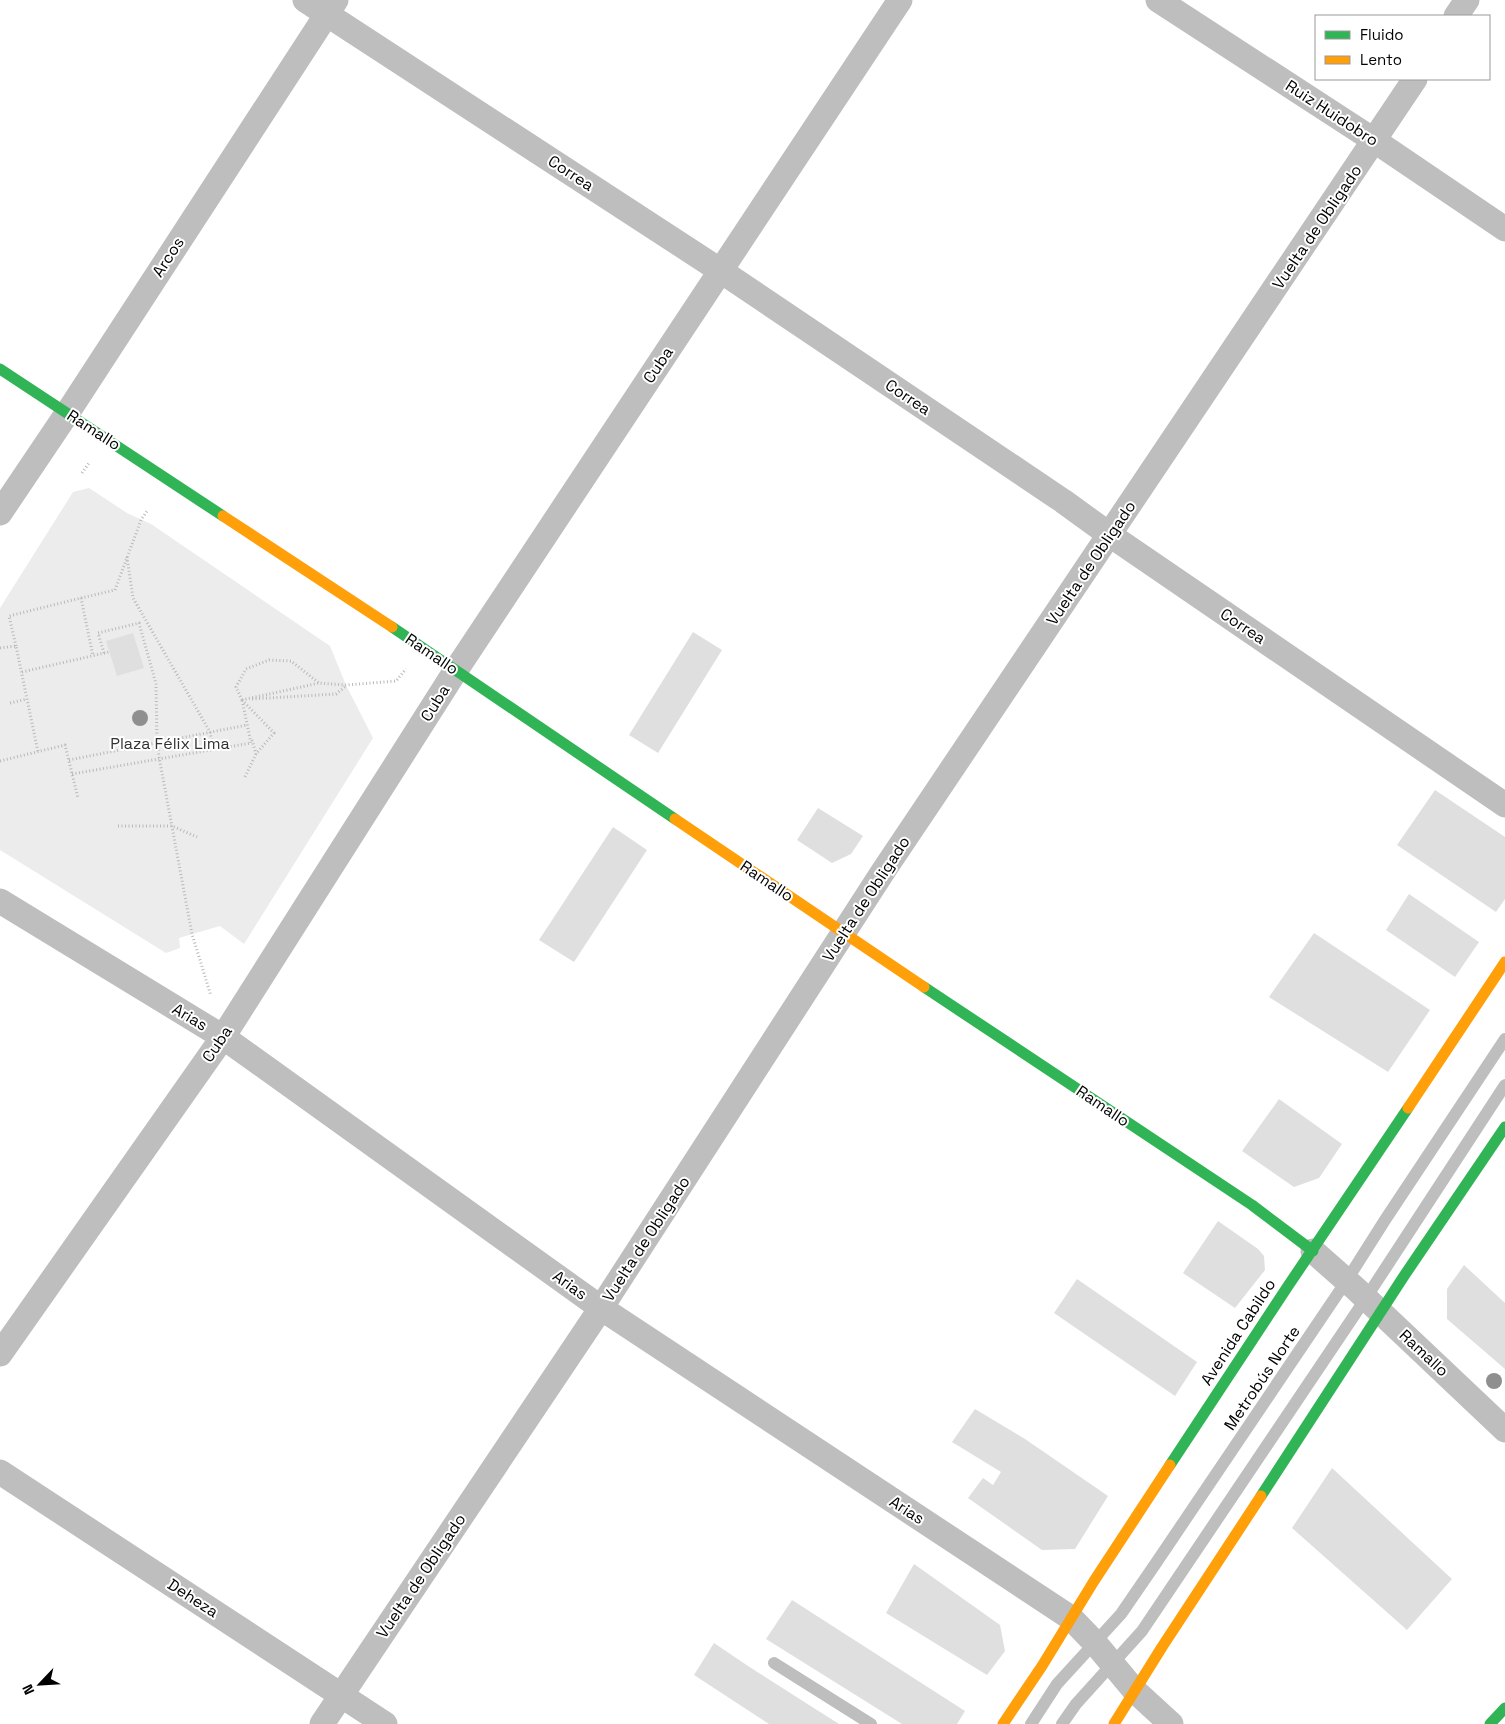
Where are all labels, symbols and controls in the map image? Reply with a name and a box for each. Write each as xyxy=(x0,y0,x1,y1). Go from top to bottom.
legend xyxy=(1315,15,1490,80)
text: Fluido xyxy=(1360,25,1404,44)
text: Lento xyxy=(1360,50,1402,69)
street label: Ruiz Huidobro xyxy=(1282,75,1382,151)
street label: Correa xyxy=(544,150,598,196)
street label: Vuelta de Obligado xyxy=(1268,161,1366,293)
street label: Arcos xyxy=(147,233,189,281)
street label: Cuba xyxy=(638,343,678,387)
street label: Correa xyxy=(881,374,935,420)
street label: Ramallo xyxy=(63,405,125,455)
street label: Vuelta de Obligado xyxy=(1042,497,1140,629)
street label: Correa xyxy=(1216,603,1270,649)
street label: Ramallo xyxy=(401,629,463,679)
street label: Cuba xyxy=(416,681,454,725)
park label: Plaza Félix Lima xyxy=(110,733,230,754)
street label: Vuelta de Obligado xyxy=(817,832,915,966)
street label: Ramallo xyxy=(736,856,798,906)
street label: Arias xyxy=(168,998,212,1036)
street label: Cuba xyxy=(197,1022,237,1066)
street label: Ramallo xyxy=(1072,1081,1134,1131)
street label: Vuelta de Obligado xyxy=(597,1172,695,1306)
street label: Arias xyxy=(549,1265,591,1305)
street label: Avenida Cabildo xyxy=(1196,1275,1280,1389)
street label: Metrobús Norte xyxy=(1219,1322,1305,1434)
street label: Ramallo xyxy=(1395,1325,1453,1381)
street label: Arias xyxy=(886,1491,928,1529)
street label: Vuelta de Obligado xyxy=(372,1510,470,1642)
street label: Deheza xyxy=(164,1574,222,1622)
north arrow xyxy=(15,1659,65,1709)
text: N xyxy=(18,1681,38,1698)

